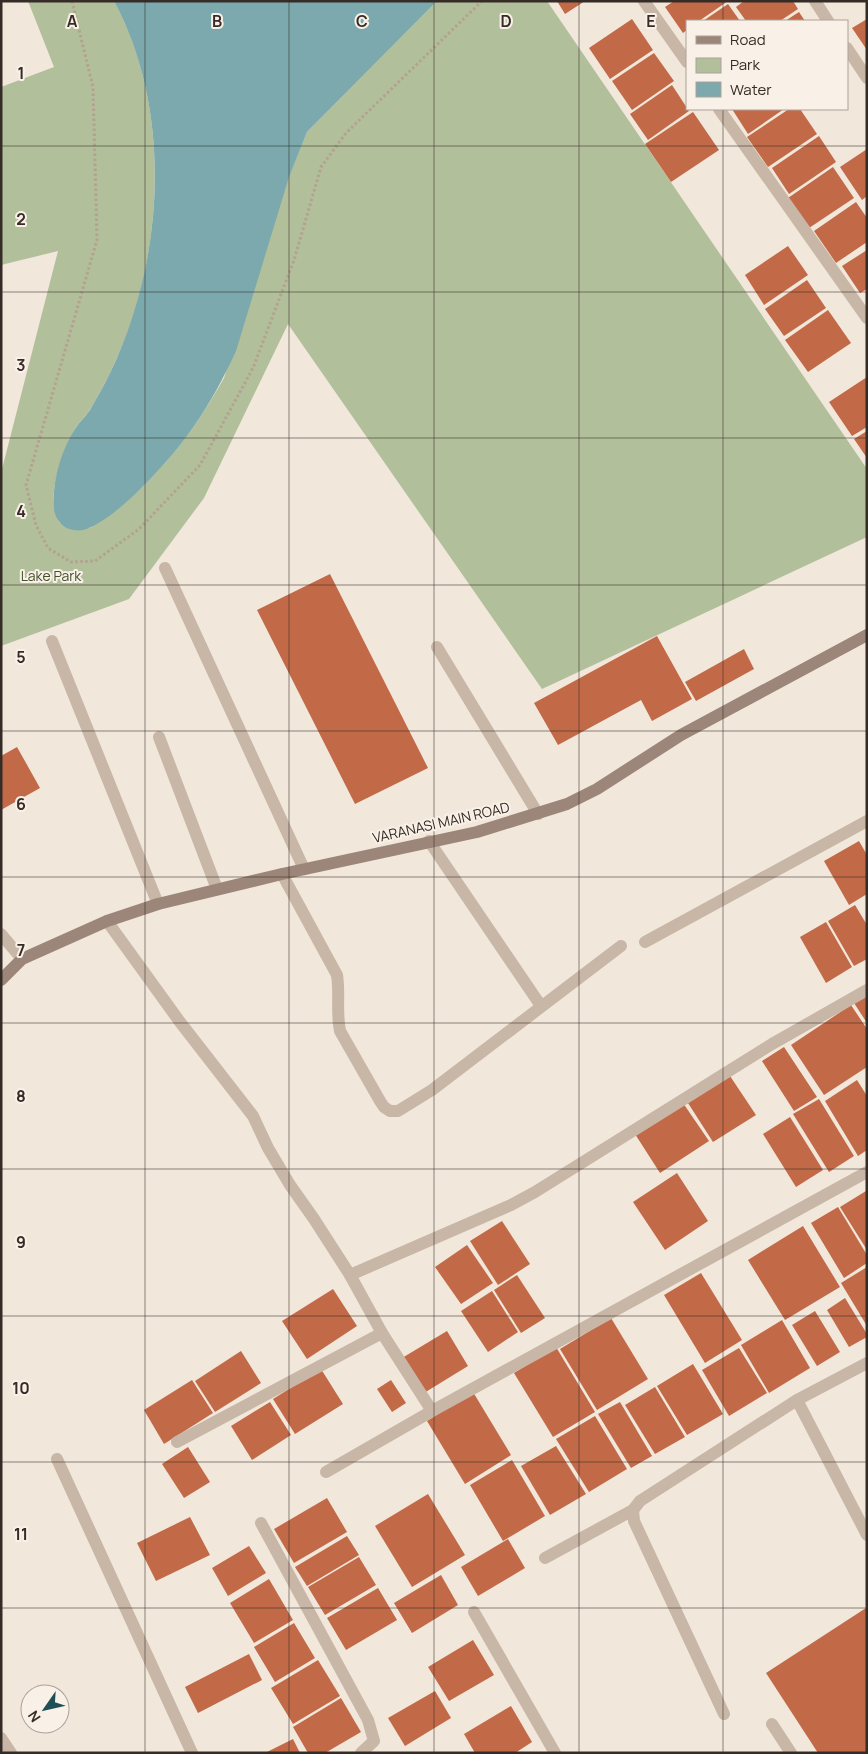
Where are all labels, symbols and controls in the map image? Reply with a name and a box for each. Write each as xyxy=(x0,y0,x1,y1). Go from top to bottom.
text: A xyxy=(67,10,78,32)
text: B xyxy=(212,10,222,32)
text: C xyxy=(356,10,368,32)
text: D xyxy=(500,10,512,32)
text: E xyxy=(646,10,656,32)
legend xyxy=(686,20,848,110)
text: Road xyxy=(730,29,766,50)
text: Park xyxy=(730,54,760,75)
text: 1 xyxy=(17,62,25,84)
text: Water xyxy=(730,79,772,100)
text: 2 xyxy=(16,208,26,230)
text: 3 xyxy=(16,354,26,376)
text: 4 xyxy=(16,500,26,522)
park label: Lake Park xyxy=(21,566,82,585)
text: 5 xyxy=(16,646,26,668)
text: 6 xyxy=(16,793,26,815)
street label: VARANASI MAIN ROAD xyxy=(371,797,511,847)
text: 7 xyxy=(17,939,25,961)
text: 8 xyxy=(16,1085,26,1107)
text: 9 xyxy=(16,1231,26,1253)
text: 10 xyxy=(12,1377,30,1399)
text: 11 xyxy=(14,1523,28,1545)
north arrow xyxy=(20,1684,70,1734)
text: N xyxy=(23,1707,44,1726)

